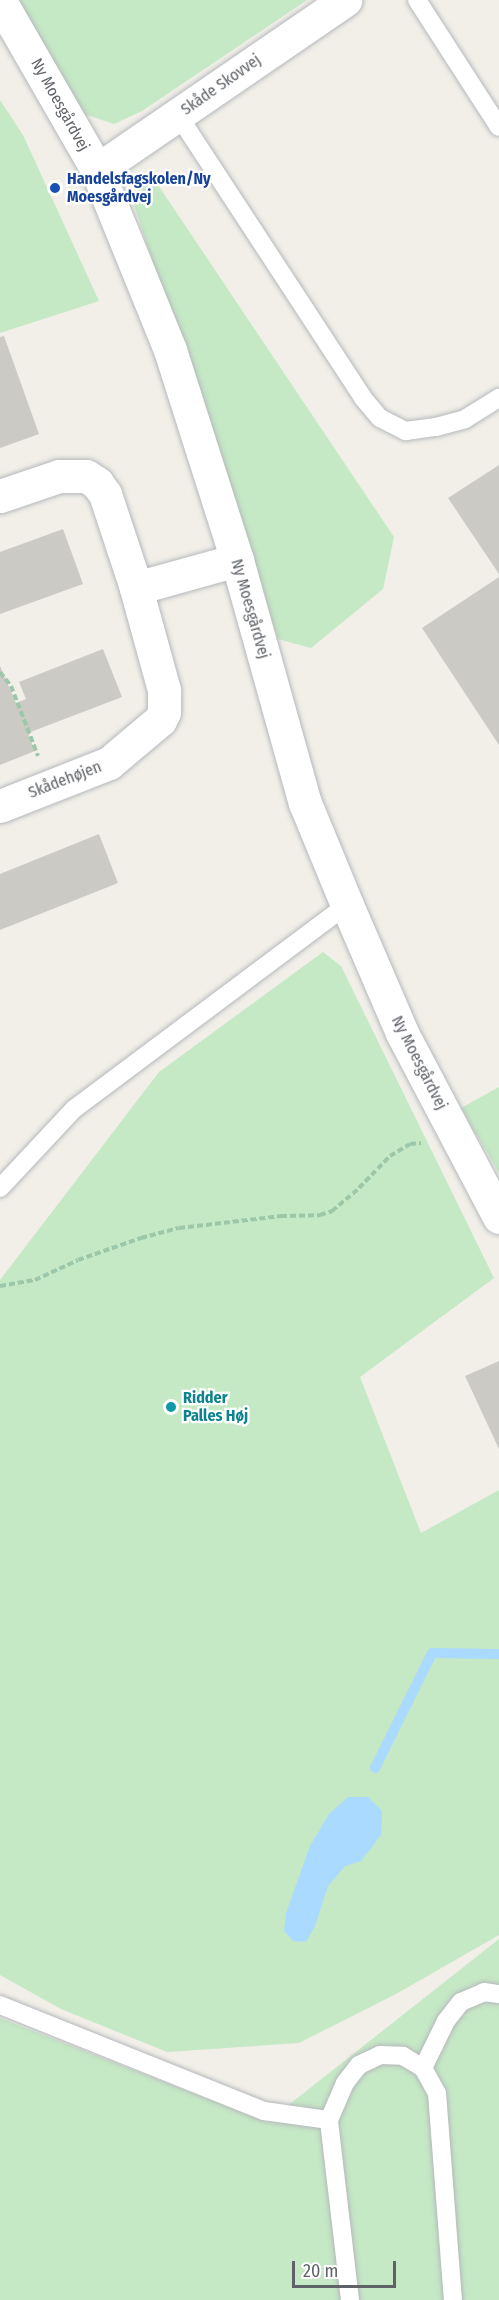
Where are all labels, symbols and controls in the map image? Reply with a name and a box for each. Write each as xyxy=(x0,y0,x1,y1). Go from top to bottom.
street label: Skåde Skovvej xyxy=(177,50,265,120)
street label: Ny Moesgårdvej xyxy=(27,55,93,155)
place label: Handelsfagskolen/Ny Moesgårdvej xyxy=(67,169,211,207)
marker: Handelsfagskolen/Ny Moesgårdvej xyxy=(48,181,62,195)
street label: Ny Moesgårdvej xyxy=(227,557,273,661)
street label: Skådehøjen xyxy=(26,757,104,803)
street label: Ny Moesgårdvej xyxy=(387,1013,451,1113)
place label: Ridder Palles Høj xyxy=(183,1388,248,1426)
marker: Ridder Palles Høj xyxy=(164,1400,178,1414)
scale bar xyxy=(295,2249,398,2287)
text: 20 m xyxy=(303,2260,338,2282)

